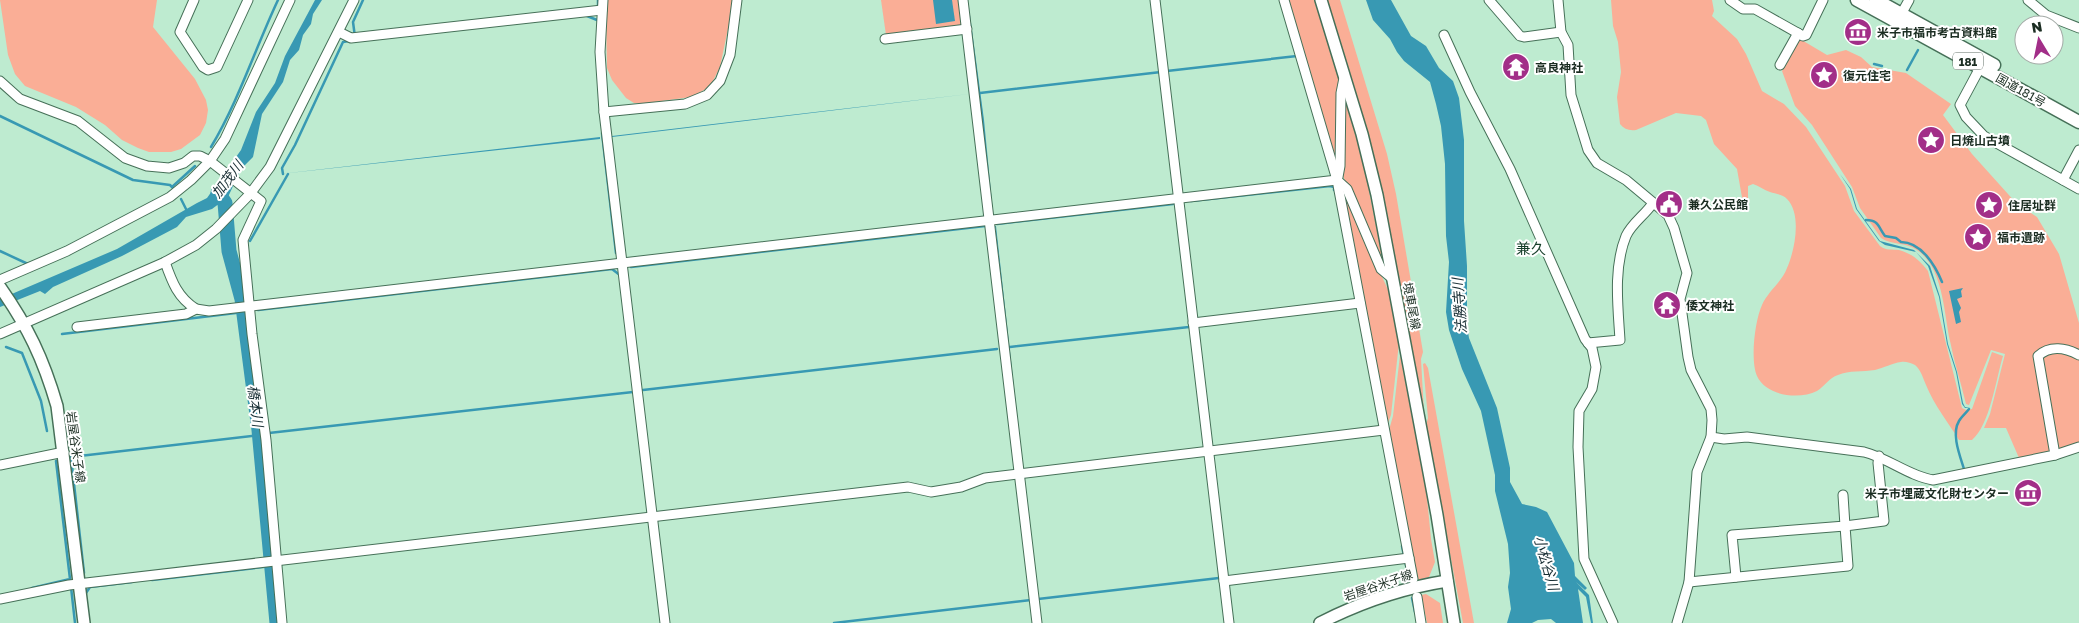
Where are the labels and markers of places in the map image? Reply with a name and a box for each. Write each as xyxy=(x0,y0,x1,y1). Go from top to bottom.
museum icon: 米子市福市考古資料館 xyxy=(1843,17,1873,47)
place label: 米子市福市考古資料館 xyxy=(1877,25,1997,40)
temple icon: 高良神社 xyxy=(1501,52,1531,82)
place label: 高良神社 xyxy=(1535,60,1583,75)
place icon: 復元住宅 xyxy=(1809,60,1839,90)
place label: 復元住宅 xyxy=(1843,68,1891,83)
place icon: 日焼山古墳 xyxy=(1916,125,1946,155)
place label: 日焼山古墳 xyxy=(1950,133,2010,148)
public building icon: 兼久公民館 xyxy=(1654,189,1684,219)
place icon: 住居址群 xyxy=(1974,190,2004,220)
place label: 兼久公民館 xyxy=(1688,197,1748,212)
place label: 住居址群 xyxy=(2008,198,2056,213)
place icon: 福市遺跡 xyxy=(1963,222,1993,252)
place label: 福市遺跡 xyxy=(1997,230,2045,245)
temple icon: 倭文神社 xyxy=(1652,290,1682,320)
place label: 倭文神社 xyxy=(1686,298,1734,313)
museum icon: 米子市埋蔵文化財センター xyxy=(2013,478,2043,508)
place label: 米子市埋蔵文化財センター xyxy=(1865,486,2009,501)

